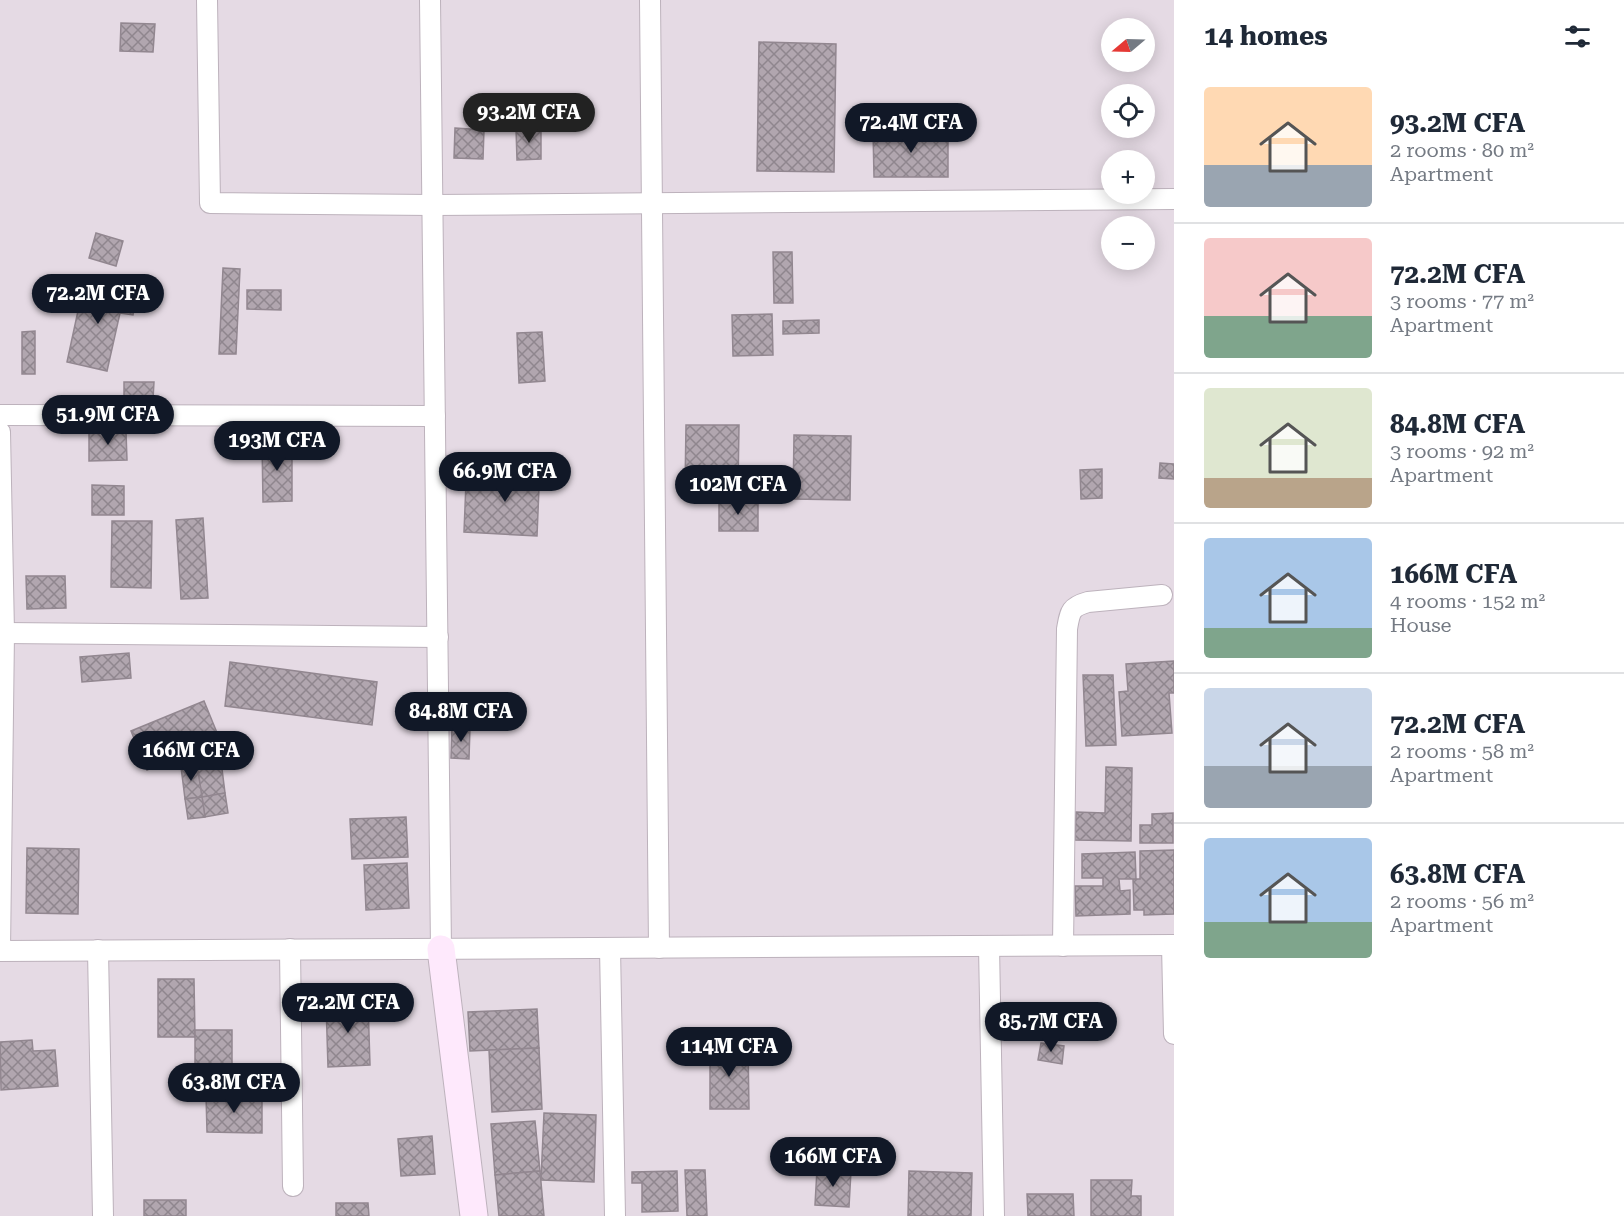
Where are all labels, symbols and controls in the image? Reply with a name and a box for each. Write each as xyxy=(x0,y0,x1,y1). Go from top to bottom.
north arrow xyxy=(1101,18,1155,72)
map controls xyxy=(1101,18,1155,270)
icon: filters xyxy=(1561,20,1594,53)
text: 14 homes xyxy=(1204,21,1328,51)
button: locate xyxy=(1101,84,1155,138)
pin: 93.2M CFA xyxy=(460,93,598,144)
text: 93.2M CFA xyxy=(477,100,581,124)
pin: 72.4M CFA xyxy=(842,103,980,154)
text: 93.2M CFA xyxy=(1390,108,1525,138)
text: 72.4M CFA xyxy=(859,110,963,134)
icon: home xyxy=(1252,111,1324,183)
text: 2 rooms · 80 m² xyxy=(1390,138,1534,162)
button: + xyxy=(1101,150,1155,204)
text: Apartment xyxy=(1390,162,1493,186)
button: − xyxy=(1101,216,1155,270)
text: 72.2M CFA xyxy=(1390,259,1525,289)
icon: home xyxy=(1252,262,1324,334)
pin: 72.2M CFA xyxy=(29,274,167,325)
text: 72.2M CFA xyxy=(46,281,150,305)
text: 3 rooms · 77 m² xyxy=(1390,289,1534,313)
text: Apartment xyxy=(1390,313,1493,337)
pin: 51.9M CFA xyxy=(39,395,177,446)
text: 51.9M CFA xyxy=(56,402,160,426)
text: 84.8M CFA xyxy=(1390,409,1525,439)
icon: home xyxy=(1252,412,1324,484)
pin: 193M CFA xyxy=(215,421,339,472)
text: 193M CFA xyxy=(228,428,326,452)
text: 3 rooms · 92 m² xyxy=(1390,439,1534,463)
pin: 66.9M CFA xyxy=(436,452,574,503)
text: 66.9M CFA xyxy=(453,459,557,483)
text: Apartment xyxy=(1390,463,1493,487)
pin: 102M CFA xyxy=(676,465,800,516)
text: 102M CFA xyxy=(689,472,787,496)
text: 166M CFA xyxy=(1390,559,1517,589)
icon: home xyxy=(1252,562,1324,634)
text: 4 rooms · 152 m² xyxy=(1390,589,1545,613)
text: House xyxy=(1390,613,1452,637)
pin: 84.8M CFA xyxy=(392,692,530,743)
text: 84.8M CFA xyxy=(409,699,513,723)
text: 72.2M CFA xyxy=(1390,709,1525,739)
icon: home xyxy=(1252,712,1324,784)
pin: 166M CFA xyxy=(129,731,253,782)
text: 166M CFA xyxy=(142,738,240,762)
text: 2 rooms · 58 m² xyxy=(1390,739,1534,763)
text: Apartment xyxy=(1390,763,1493,787)
text: 63.8M CFA xyxy=(1390,859,1525,889)
icon: home xyxy=(1252,862,1324,934)
text: 2 rooms · 56 m² xyxy=(1390,889,1534,913)
text: Apartment xyxy=(1390,913,1493,937)
pin: 72.2M CFA xyxy=(279,983,417,1034)
text: 72.2M CFA xyxy=(296,990,400,1014)
pin: 85.7M CFA xyxy=(982,1002,1120,1053)
text: 85.7M CFA xyxy=(999,1009,1103,1033)
pin: 114M CFA xyxy=(667,1027,791,1078)
text: 114M CFA xyxy=(680,1034,778,1058)
pin: 63.8M CFA xyxy=(165,1063,303,1114)
text: 63.8M CFA xyxy=(182,1070,286,1094)
pin: 166M CFA xyxy=(771,1137,895,1188)
text: 166M CFA xyxy=(784,1144,882,1168)

